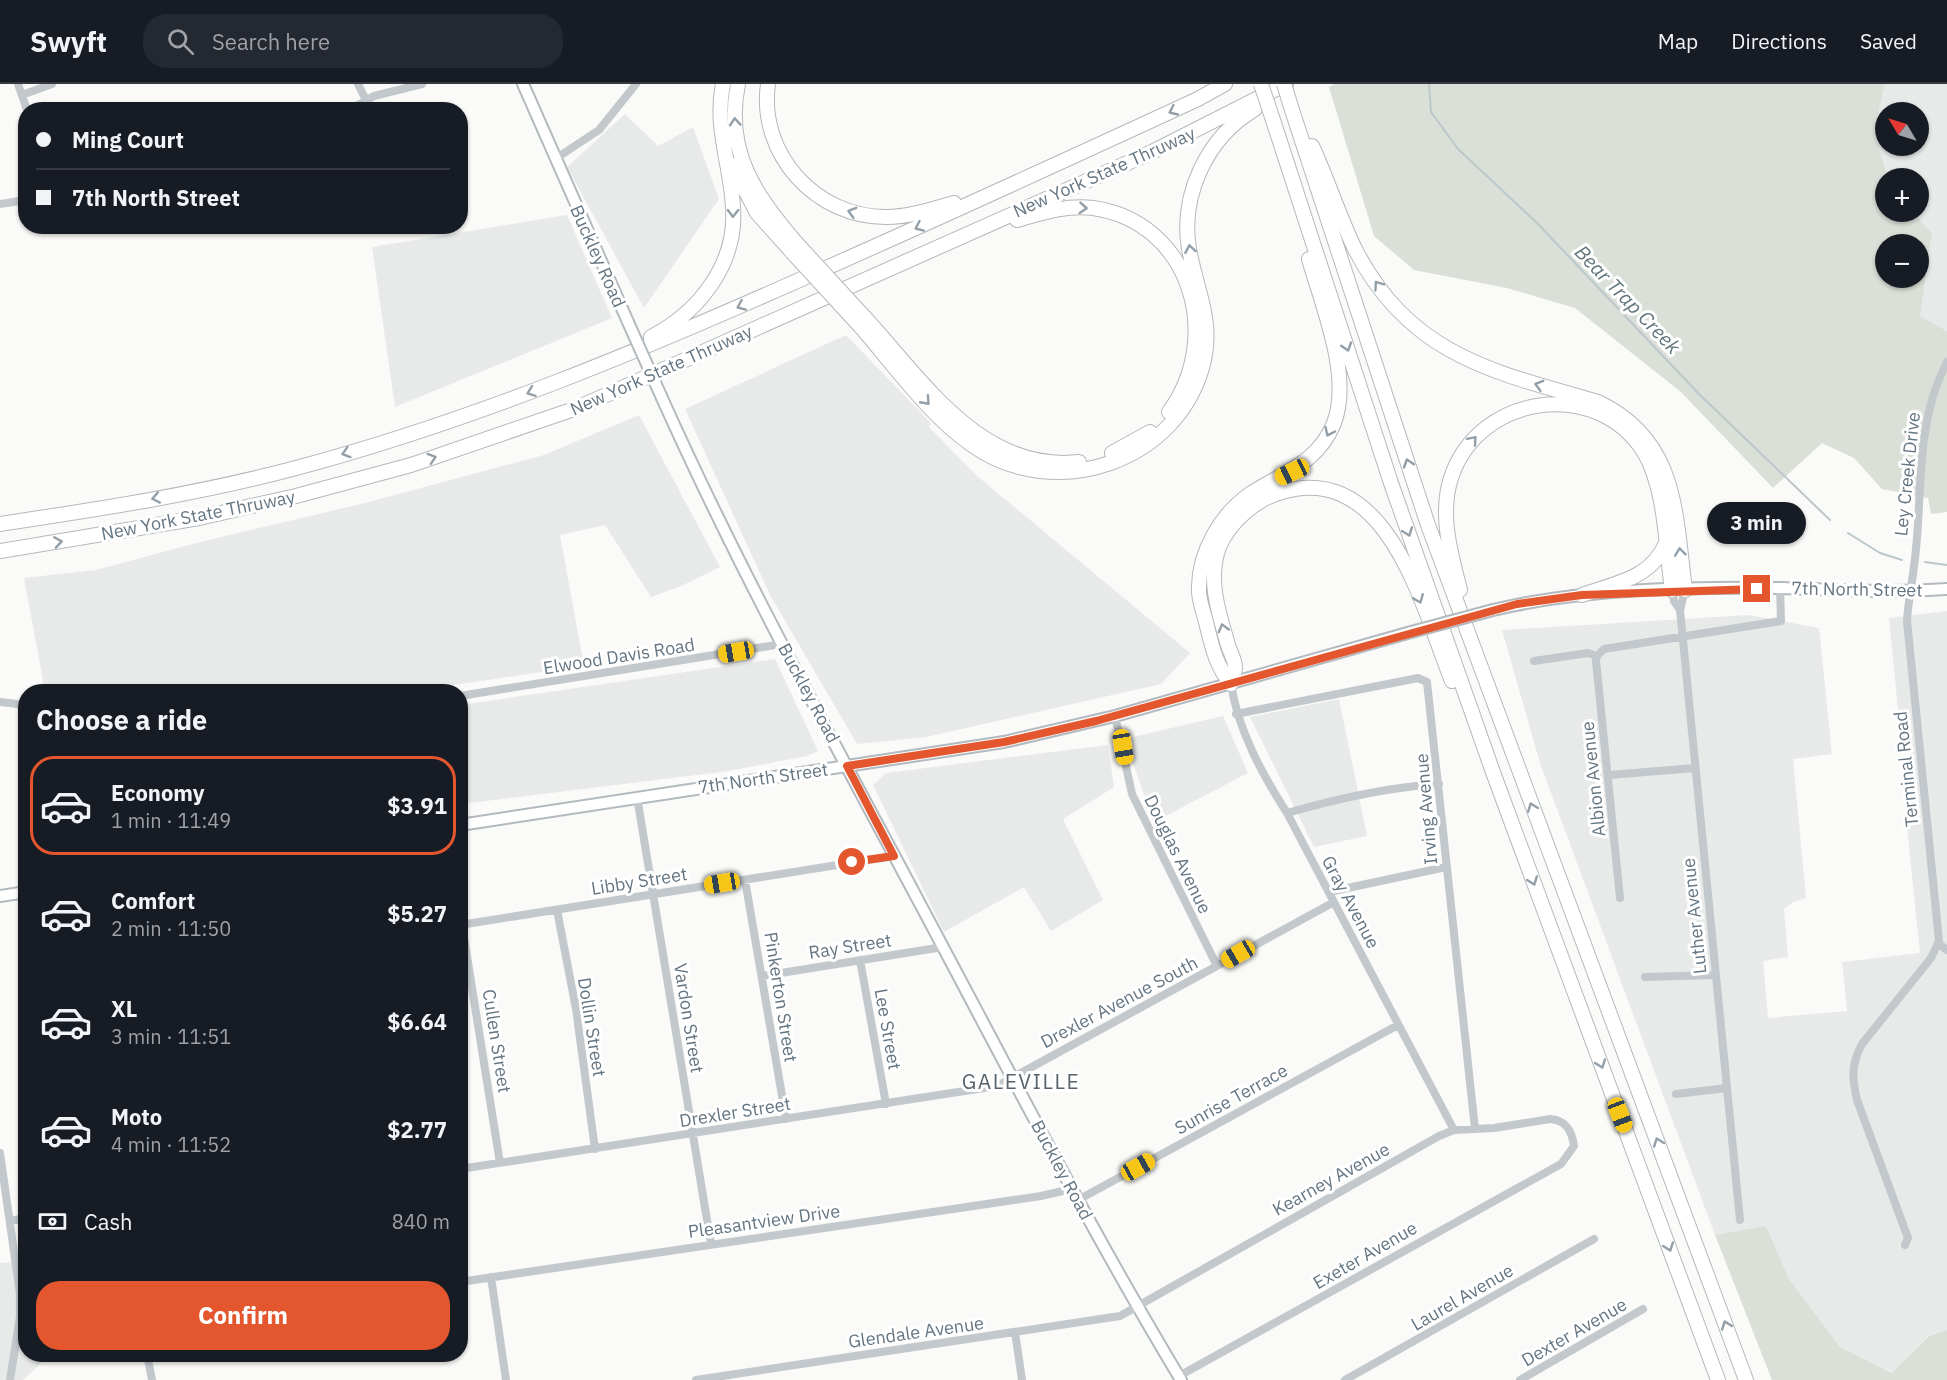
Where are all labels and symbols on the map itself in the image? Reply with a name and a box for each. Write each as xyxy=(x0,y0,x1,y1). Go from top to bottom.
north arrow xyxy=(1875,102,1929,156)
one-way arrow xyxy=(1168,103,1179,115)
one-way arrow xyxy=(729,118,742,127)
street label: New York State Thruway xyxy=(1009,121,1199,223)
street label: Buckley Road xyxy=(565,201,631,311)
one-way arrow xyxy=(1079,201,1088,214)
one-way arrow xyxy=(847,207,858,219)
one-way arrow xyxy=(726,209,739,218)
one-way arrow xyxy=(914,219,925,231)
water label: Bear Trap Creek xyxy=(1569,239,1687,360)
one-way arrow xyxy=(1184,245,1197,255)
one-way arrow xyxy=(1374,280,1385,291)
one-way arrow xyxy=(736,299,747,311)
street label: New York State Thruway xyxy=(566,319,756,421)
one-way arrow xyxy=(1339,341,1352,352)
one-way arrow xyxy=(1534,380,1545,392)
one-way arrow xyxy=(526,384,537,397)
one-way arrow xyxy=(919,395,930,405)
street label: Ley Creek Drive xyxy=(1889,411,1925,537)
one-way arrow xyxy=(1325,425,1337,436)
one-way arrow xyxy=(1466,436,1477,447)
one-way arrow xyxy=(341,446,352,458)
one-way arrow xyxy=(426,453,437,466)
car xyxy=(1272,456,1312,488)
one-way arrow xyxy=(1402,458,1415,469)
street label: New York State Thruway xyxy=(99,485,297,545)
one-way arrow xyxy=(152,491,162,504)
callout: 3 min xyxy=(1708,502,1806,544)
one-way arrow xyxy=(1401,526,1414,537)
one-way arrow xyxy=(53,536,62,548)
one-way arrow xyxy=(1675,548,1687,557)
route end xyxy=(1743,575,1770,602)
street label: 7th North Street xyxy=(1791,576,1923,602)
one-way arrow xyxy=(1412,593,1424,604)
one-way arrow xyxy=(1218,623,1231,633)
street label: Elwood Davis Road xyxy=(542,633,696,679)
street label: Buckley Road xyxy=(773,639,845,747)
car xyxy=(717,640,755,664)
street label: Terminal Road xyxy=(1888,710,1924,828)
street label: Albion Avenue xyxy=(1575,720,1611,838)
car xyxy=(1111,728,1135,766)
street label: Irving Avenue xyxy=(1410,752,1442,866)
street label: 7th North Street xyxy=(696,757,830,799)
street label: Douglas Avenue xyxy=(1139,791,1217,917)
one-way arrow xyxy=(1527,802,1539,813)
route start xyxy=(838,848,865,875)
street label: Gray Avenue xyxy=(1317,852,1385,952)
street label: Luther Avenue xyxy=(1676,857,1712,975)
street label: Libby Street xyxy=(589,862,689,900)
car xyxy=(703,871,741,895)
one-way arrow xyxy=(1526,875,1538,886)
street label: Ray Street xyxy=(807,928,893,964)
street label: Pinkerton Street xyxy=(759,930,803,1064)
car xyxy=(1218,937,1258,971)
street label: Drexler Avenue South xyxy=(1036,951,1202,1053)
street label: Vardon Street xyxy=(669,961,709,1075)
street label: Dollin Street xyxy=(573,976,611,1078)
street label: Cullen Street xyxy=(477,987,517,1095)
street label: Lee Street xyxy=(870,987,906,1071)
street label: Sunrise Terrace xyxy=(1171,1058,1292,1139)
one-way arrow xyxy=(1593,1058,1606,1069)
district label: GALEVILLE xyxy=(962,1067,1080,1095)
street label: Drexler Street xyxy=(678,1092,792,1132)
car xyxy=(1605,1095,1635,1135)
street label: Buckley Road xyxy=(1026,1116,1098,1224)
street label: Kearney Avenue xyxy=(1268,1137,1394,1221)
one-way arrow xyxy=(1652,1138,1665,1148)
car xyxy=(1118,1150,1158,1184)
street label: Pleasantview Drive xyxy=(687,1199,842,1243)
street label: Exeter Avenue xyxy=(1309,1216,1421,1294)
one-way arrow xyxy=(1661,1241,1674,1252)
street label: Laurel Avenue xyxy=(1407,1258,1517,1336)
street label: Dexter Avenue xyxy=(1517,1292,1631,1371)
street label: Glendale Avenue xyxy=(847,1311,985,1353)
one-way arrow xyxy=(1720,1320,1733,1331)

